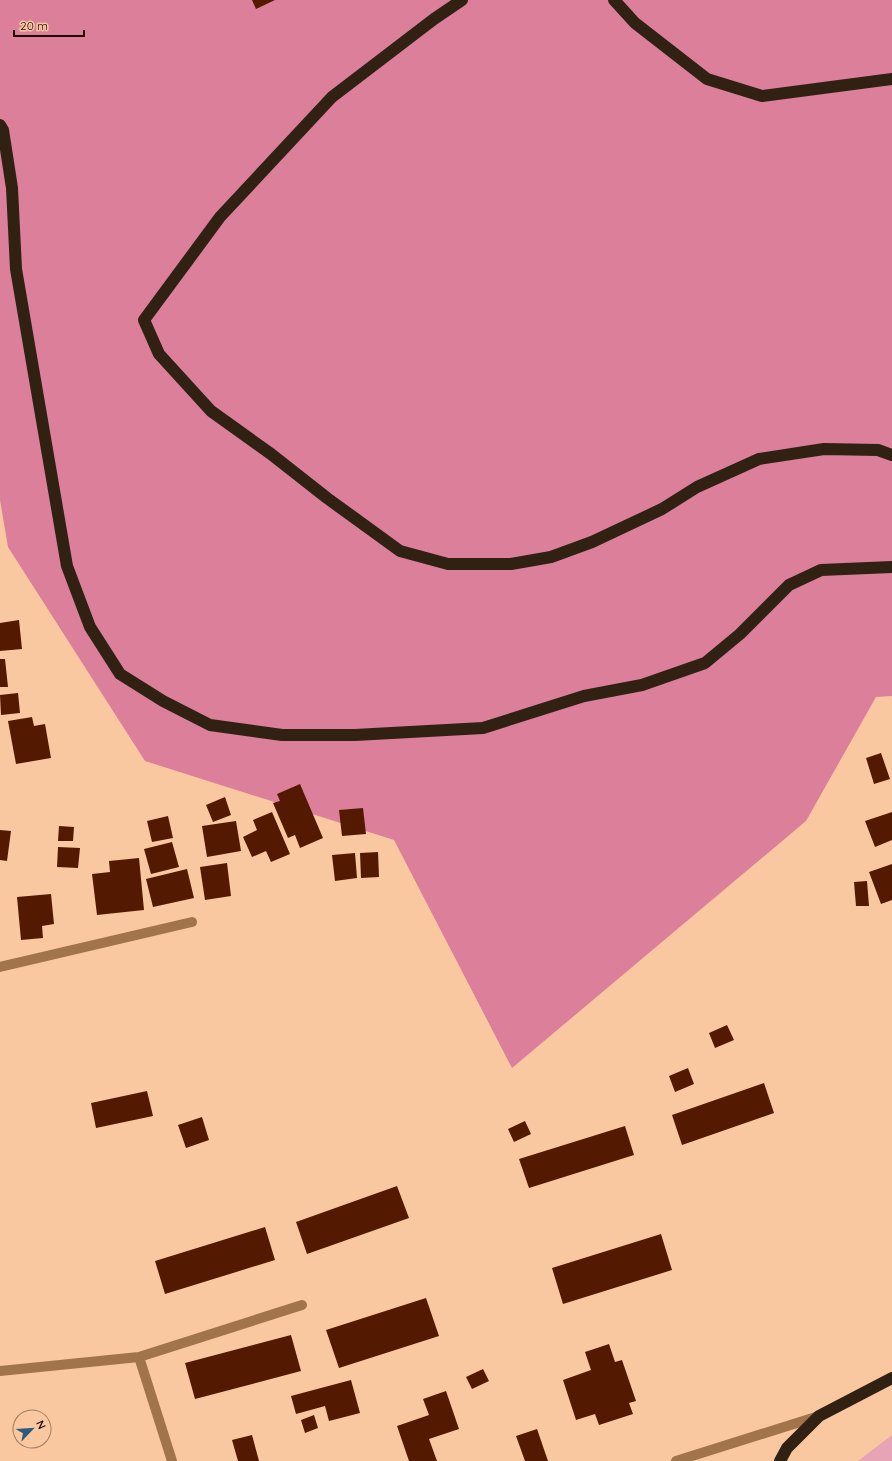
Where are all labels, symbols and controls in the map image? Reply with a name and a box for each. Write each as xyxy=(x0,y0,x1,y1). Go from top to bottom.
scale bar xyxy=(14,12,84,38)
text: 20 m xyxy=(20,18,48,33)
north arrow xyxy=(12,1409,52,1449)
text: N xyxy=(33,1418,49,1431)

